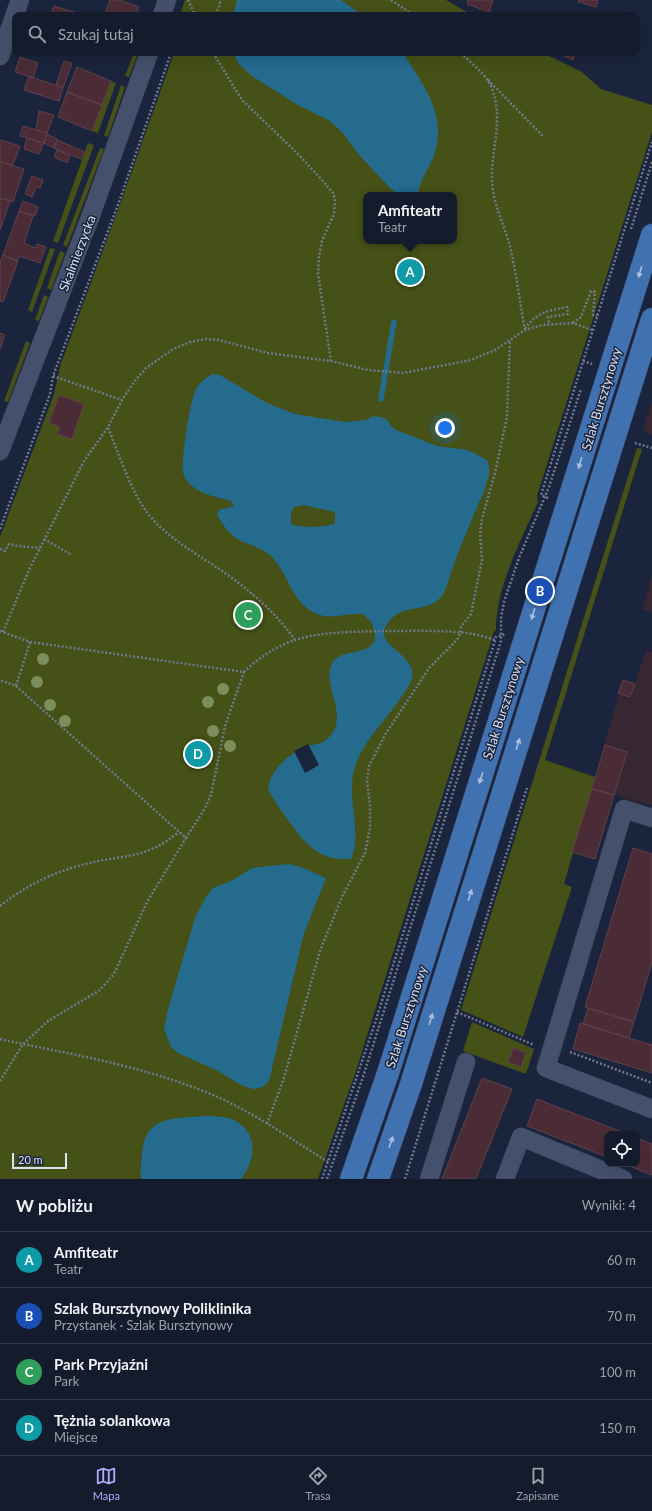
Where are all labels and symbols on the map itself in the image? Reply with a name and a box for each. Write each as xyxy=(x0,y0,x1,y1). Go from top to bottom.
street label: Skalmierzycka xyxy=(55,213,99,293)
pin: A xyxy=(397,257,423,287)
one-way arrow xyxy=(637,267,643,279)
street label: Szlak Bursztynowy xyxy=(578,345,624,452)
your location xyxy=(435,418,455,438)
one-way arrow xyxy=(577,457,583,469)
pin: B xyxy=(527,576,553,606)
pin: C xyxy=(235,600,261,630)
one-way arrow xyxy=(530,608,536,620)
street label: Szlak Bursztynowy xyxy=(479,655,527,761)
one-way arrow xyxy=(515,738,521,750)
pin: D xyxy=(185,739,211,769)
one-way arrow xyxy=(478,772,484,784)
one-way arrow xyxy=(467,888,473,900)
street label: Szlak Bursztynowy xyxy=(382,964,430,1070)
one-way arrow xyxy=(428,1012,434,1024)
one-way arrow xyxy=(388,1136,394,1148)
scale bar xyxy=(12,1151,67,1170)

